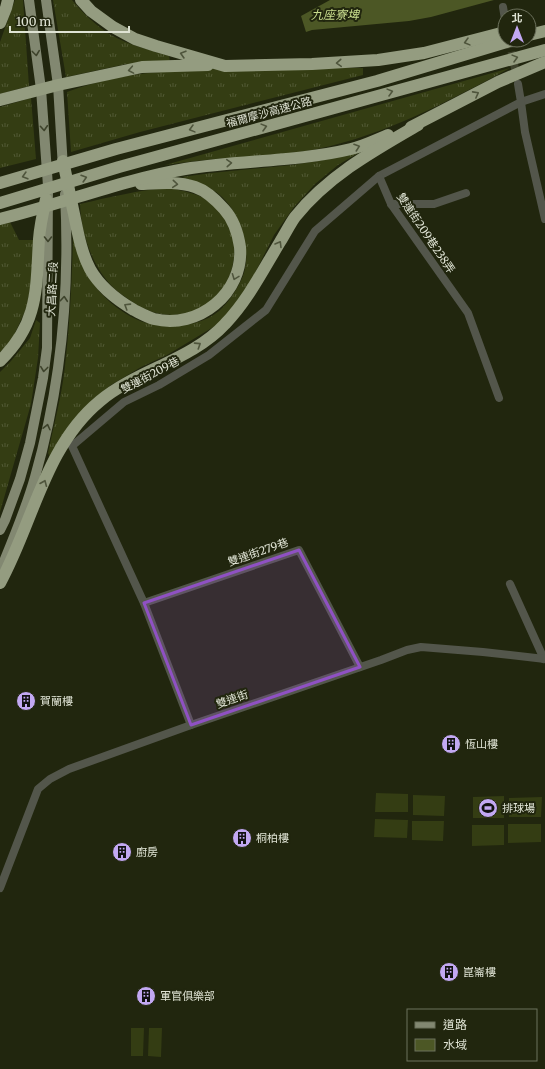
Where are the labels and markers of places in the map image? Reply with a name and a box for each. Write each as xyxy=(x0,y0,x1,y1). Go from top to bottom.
building icon: 賀蘭樓 xyxy=(15,690,37,712)
place label: 賀蘭樓 xyxy=(40,694,73,708)
building icon: 恆山樓 xyxy=(440,733,462,755)
place label: 恆山樓 xyxy=(465,737,498,751)
sports icon: 排球場 xyxy=(477,797,499,819)
place label: 排球場 xyxy=(502,801,535,815)
building icon: 桐柏樓 xyxy=(231,827,253,849)
place label: 桐柏樓 xyxy=(256,831,289,845)
building icon: 廚房 xyxy=(111,841,133,863)
place label: 廚房 xyxy=(136,845,158,859)
building icon: 崑崙樓 xyxy=(438,961,460,983)
place label: 崑崙樓 xyxy=(463,965,496,979)
building icon: 軍官俱樂部 xyxy=(135,985,157,1007)
place label: 軍官俱樂部 xyxy=(160,989,215,1003)

